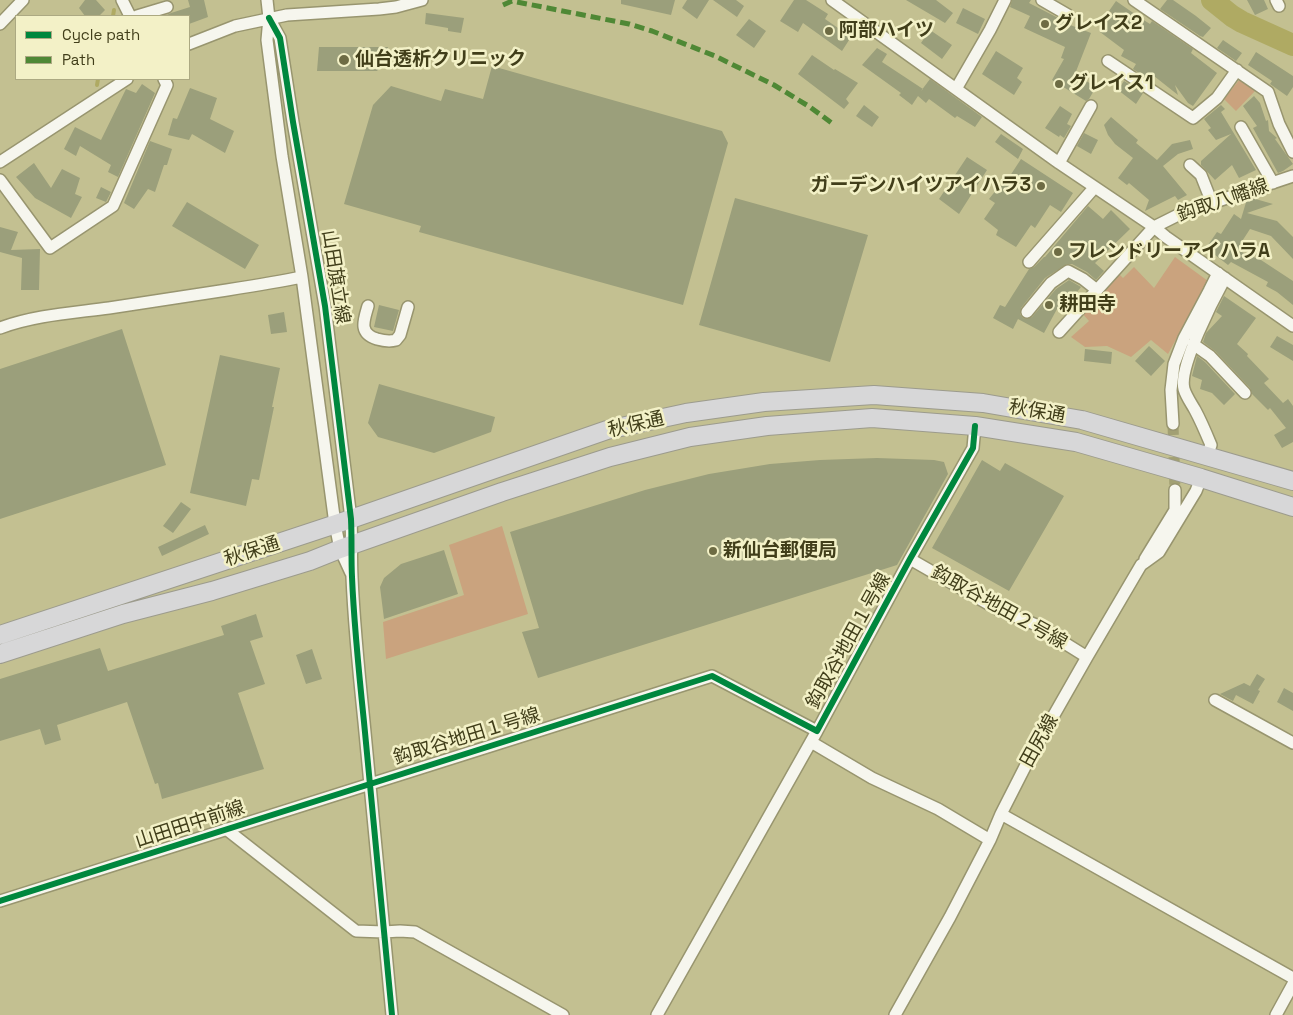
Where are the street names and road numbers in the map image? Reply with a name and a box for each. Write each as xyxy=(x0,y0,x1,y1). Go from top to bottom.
street label: 鈎取八幡線 xyxy=(1174,175,1272,227)
street label: 山田旗立線 xyxy=(316,228,354,326)
street label: 秋保通 xyxy=(1007,396,1067,428)
street label: 秋保通 xyxy=(606,407,666,443)
street label: 秋保通 xyxy=(221,532,283,572)
street label: 鈎取谷地田２号線 xyxy=(927,561,1071,655)
street label: 鈎取谷地田１号線 xyxy=(802,569,896,713)
street label: 鈎取谷地田１号線 xyxy=(391,704,543,770)
street label: 田尻線 xyxy=(1016,711,1064,771)
street label: 山田田中前線 xyxy=(132,797,248,853)

